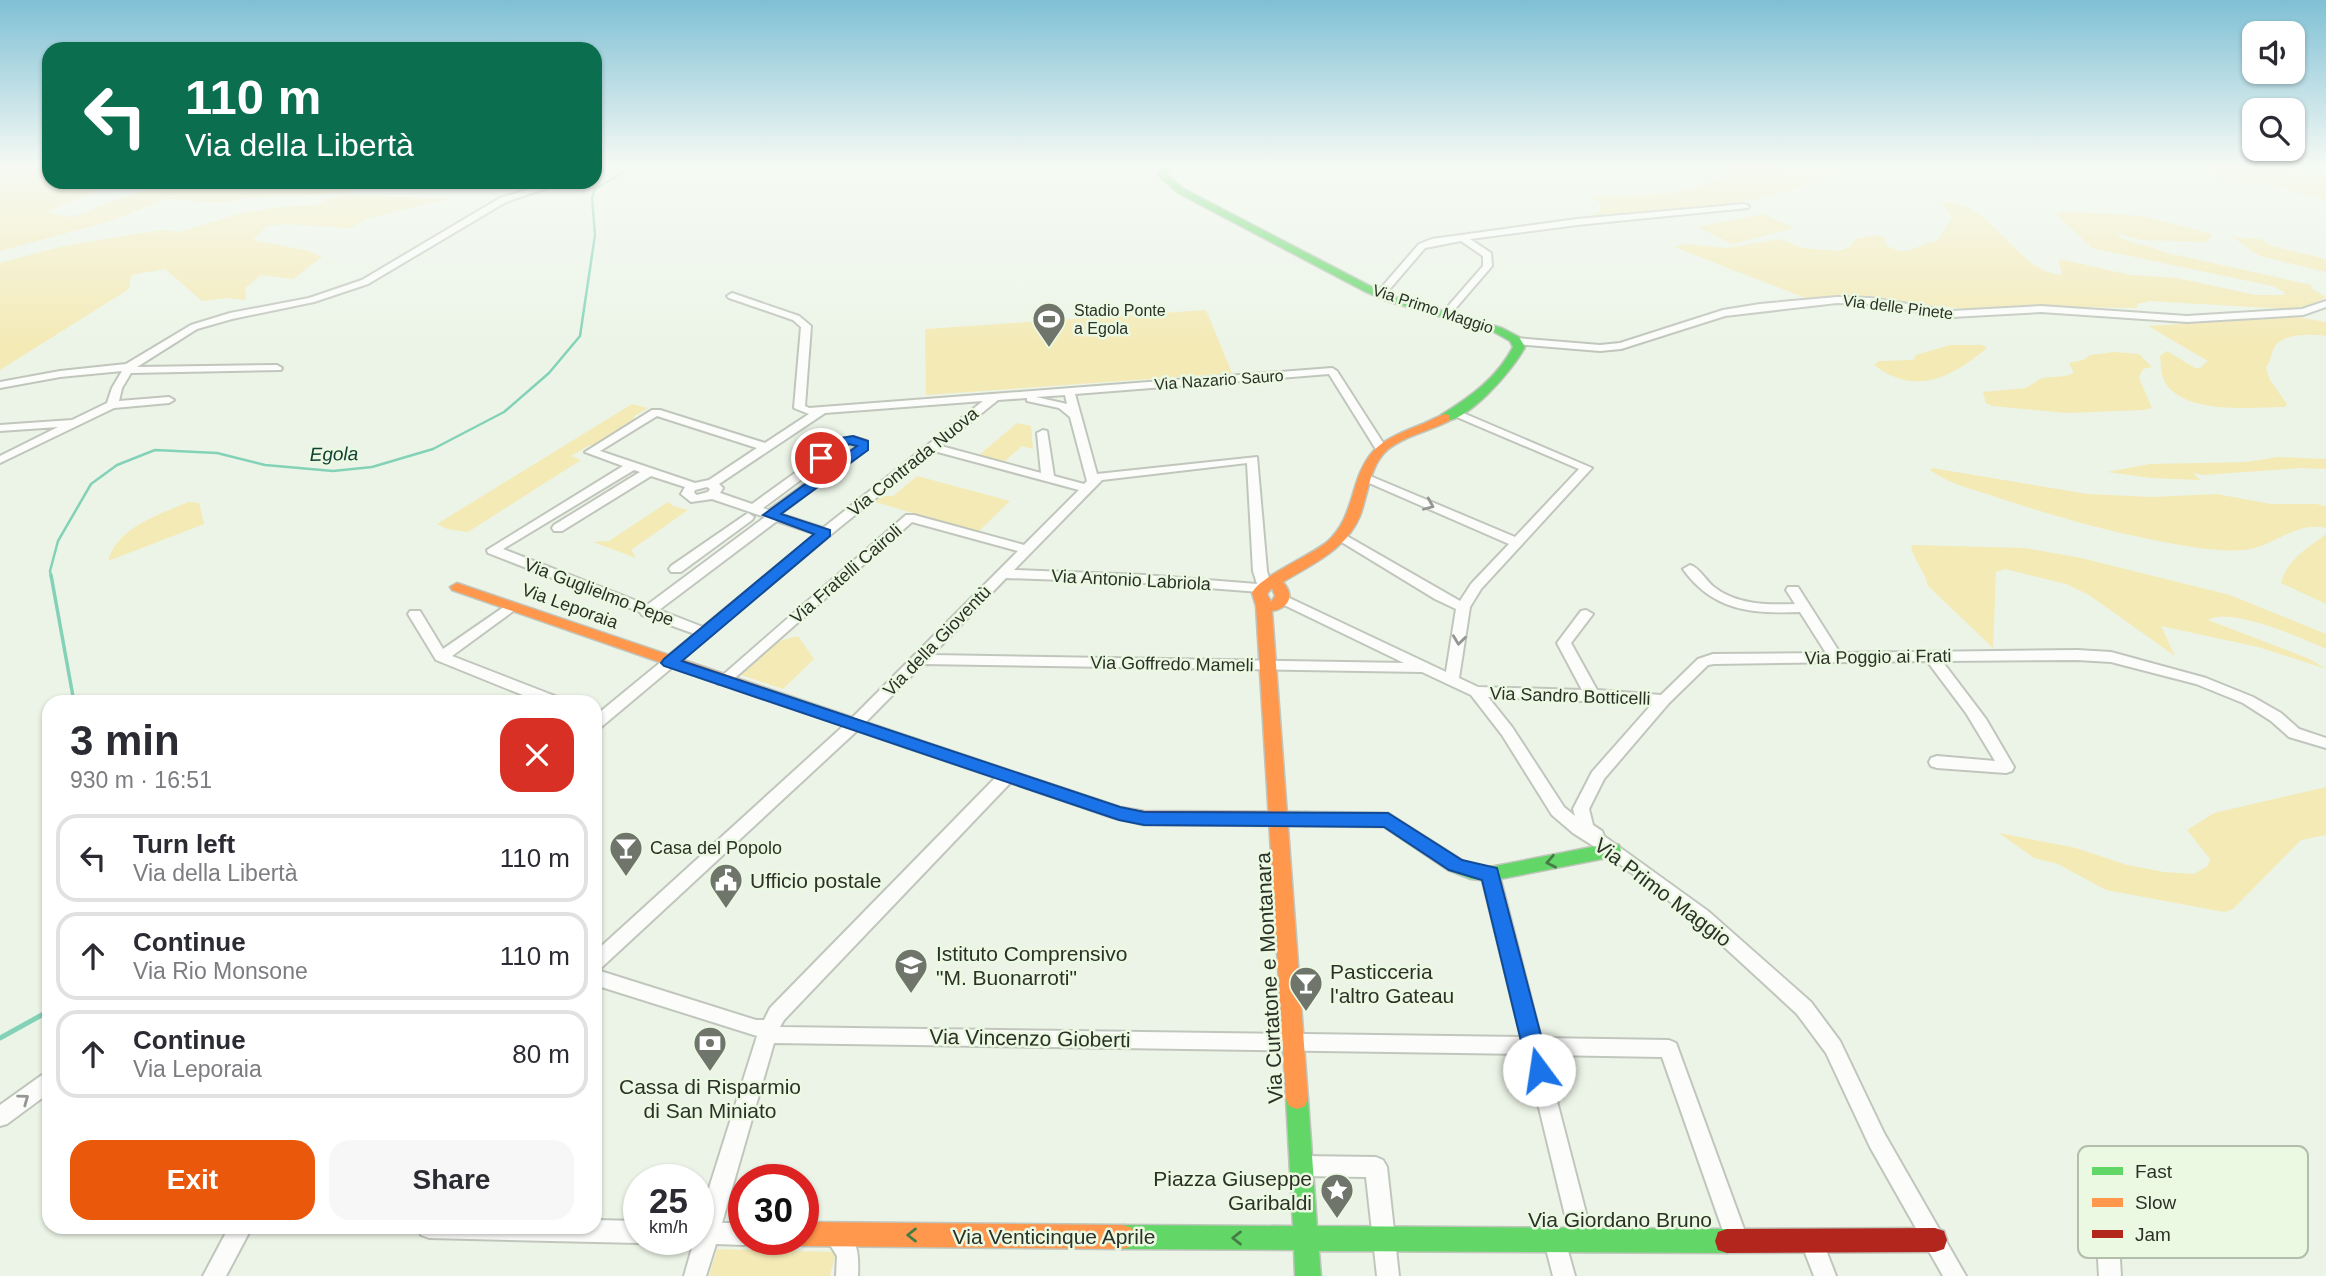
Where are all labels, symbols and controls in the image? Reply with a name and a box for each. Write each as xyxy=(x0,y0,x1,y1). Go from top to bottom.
map controls xyxy=(2242,21,2305,161)
button: sound xyxy=(2242,21,2305,84)
icon: left xyxy=(70,70,161,161)
text: 110 m xyxy=(185,70,321,124)
button: search xyxy=(2242,98,2305,161)
text: Via della Libertà xyxy=(185,127,414,163)
street label: Via Primo Maggio xyxy=(1370,281,1496,337)
street label: Via delle Pinete xyxy=(1842,292,1954,322)
sports icon: Stadio Ponte a Egola xyxy=(1030,300,1068,349)
place label: Stadio Ponte a Egola xyxy=(1074,302,1166,337)
street label: Via Nazario Sauro xyxy=(1154,367,1284,393)
street label: Via Contrada Nuova xyxy=(844,403,983,521)
pin xyxy=(791,428,851,488)
icon: arrive xyxy=(802,439,840,477)
water label: Egola xyxy=(310,443,358,465)
one-way arrow xyxy=(1422,497,1434,511)
street label: Via Fratelli Cairoli xyxy=(786,520,906,628)
street label: Via Guglielmo Pepe xyxy=(521,554,677,630)
street label: Via Antonio Labriola xyxy=(1051,566,1212,594)
street label: Via Leporaia xyxy=(519,579,622,633)
street label: Via della Gioventù xyxy=(879,582,995,700)
one-way arrow xyxy=(1452,634,1467,646)
street label: Via Poggio ai Frati xyxy=(1804,646,1952,668)
street label: Via Goffredo Mameli xyxy=(1090,653,1254,675)
street label: Via Sandro Botticelli xyxy=(1489,683,1651,709)
text: 3 min xyxy=(70,717,180,764)
button: close xyxy=(500,718,574,792)
text: 930 m · 16:51 xyxy=(70,767,212,793)
text: Turn left xyxy=(133,829,235,859)
bar icon: Casa del Popolo xyxy=(607,829,645,878)
street label: Via Primo Maggio xyxy=(1590,833,1736,951)
place label: Casa del Popolo xyxy=(650,838,782,858)
icon: left xyxy=(74,839,112,877)
text: 110 m xyxy=(500,843,570,873)
street label: Via Curtatone e Montanara xyxy=(1251,851,1287,1104)
one-way arrow xyxy=(1545,854,1557,869)
text: Via della Libertà xyxy=(133,860,298,886)
public building icon: Ufficio postale xyxy=(707,861,745,910)
place label: Ufficio postale xyxy=(750,869,882,892)
text: Continue xyxy=(133,927,246,957)
icon: ahead xyxy=(74,937,112,975)
text: 110 m xyxy=(500,941,570,971)
place label: Istituto Comprensivo "M. Buonarroti" xyxy=(936,942,1127,989)
school or university icon: Istituto Comprensivo "M. Buonarroti" xyxy=(892,946,930,995)
text: Via Rio Monsone xyxy=(133,958,308,984)
place label: Pasticceria l'altro Gateau xyxy=(1330,960,1454,1007)
bar icon: Pasticceria l'altro Gateau xyxy=(1287,964,1325,1013)
bank icon: Cassa di Risparmio di San Miniato xyxy=(691,1024,729,1073)
text: Continue xyxy=(133,1025,246,1055)
street label: Via Vincenzo Gioberti xyxy=(929,1025,1131,1051)
position arrow xyxy=(1502,1033,1576,1107)
icon: ahead xyxy=(74,1035,112,1073)
text: 80 m xyxy=(512,1039,570,1069)
text: Via Leporaia xyxy=(133,1056,262,1082)
place label: Cassa di Risparmio di San Miniato xyxy=(619,1075,801,1122)
one-way arrow xyxy=(17,1094,29,1107)
button: Exit xyxy=(70,1140,315,1220)
button: Share xyxy=(329,1140,574,1220)
legend xyxy=(2078,1146,2308,1258)
text: Fast xyxy=(2135,1161,2173,1182)
speed limit sign: 30 xyxy=(728,1164,819,1255)
place label: Piazza Giuseppe Garibaldi xyxy=(1153,1167,1312,1214)
place icon: Piazza Giuseppe Garibaldi xyxy=(1318,1171,1356,1220)
text: 25 xyxy=(649,1181,688,1220)
text: Slow xyxy=(2135,1192,2176,1213)
street label: Via Giordano Bruno xyxy=(1528,1208,1712,1231)
text: km/h xyxy=(649,1217,688,1237)
text: Jam xyxy=(2135,1224,2171,1245)
street label: Via Venticinque Aprile xyxy=(953,1225,1155,1248)
one-way arrow xyxy=(906,1227,916,1243)
one-way arrow xyxy=(1231,1230,1242,1245)

